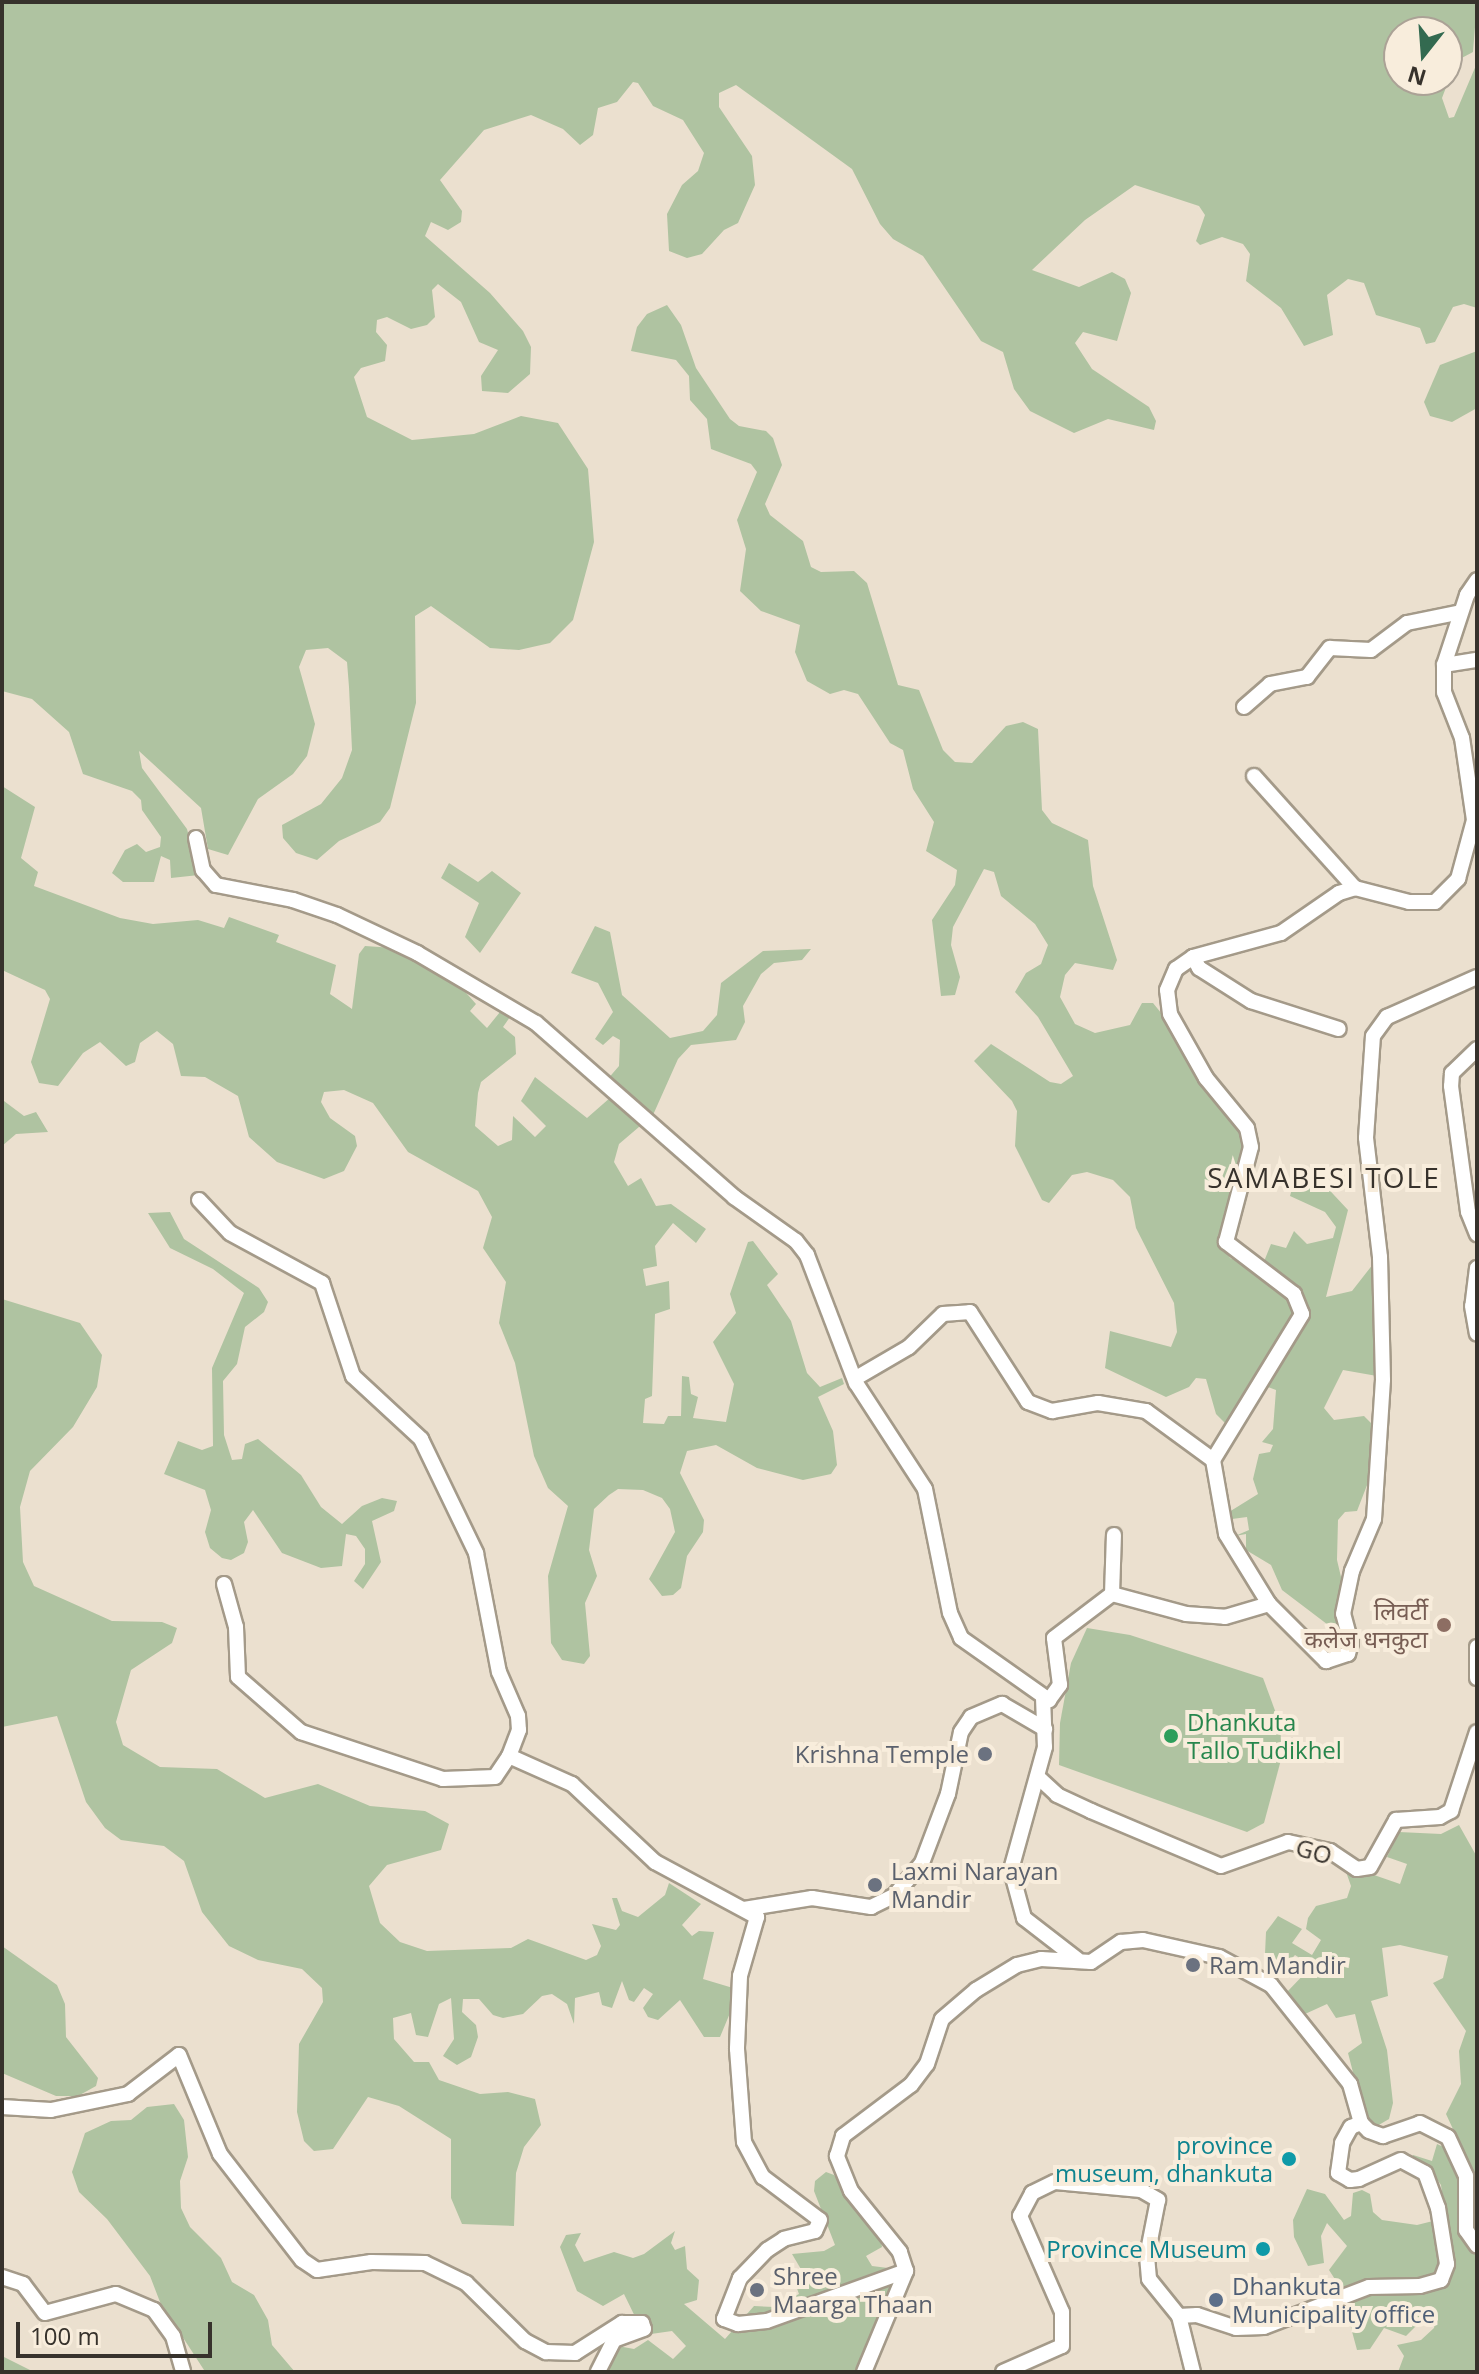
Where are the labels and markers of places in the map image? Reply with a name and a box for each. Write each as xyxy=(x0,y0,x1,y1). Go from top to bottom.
place label: लिवर्टी कलेज धनकुटा xyxy=(1304,1597,1428,1653)
marker: लिवर्टी कलेज धनकुटा xyxy=(1435,1616,1453,1634)
place label: Dhankuta Tallo Tudikhel xyxy=(1187,1708,1342,1764)
marker: Dhankuta Tallo Tudikhel xyxy=(1162,1727,1180,1745)
place label: Krishna Temple xyxy=(795,1740,969,1768)
marker: Krishna Temple xyxy=(976,1745,994,1763)
place label: Laxmi Narayan Mandir xyxy=(891,1857,1059,1913)
marker: Laxmi Narayan Mandir xyxy=(866,1876,884,1894)
place label: Ram Mandir xyxy=(1209,1951,1346,1979)
marker: Ram Mandir xyxy=(1184,1956,1202,1974)
place label: province museum, dhankuta xyxy=(1055,2131,1273,2187)
marker: province museum, dhankuta xyxy=(1280,2150,1298,2168)
place label: Province Museum xyxy=(1046,2235,1247,2263)
marker: Province Museum xyxy=(1254,2240,1272,2258)
place label: Shree Maarga Thaan xyxy=(773,2262,933,2318)
place label: Dhankuta Municipality office xyxy=(1232,2272,1435,2328)
marker: Shree Maarga Thaan xyxy=(748,2281,766,2299)
marker: Dhankuta Municipality office xyxy=(1207,2291,1225,2309)

